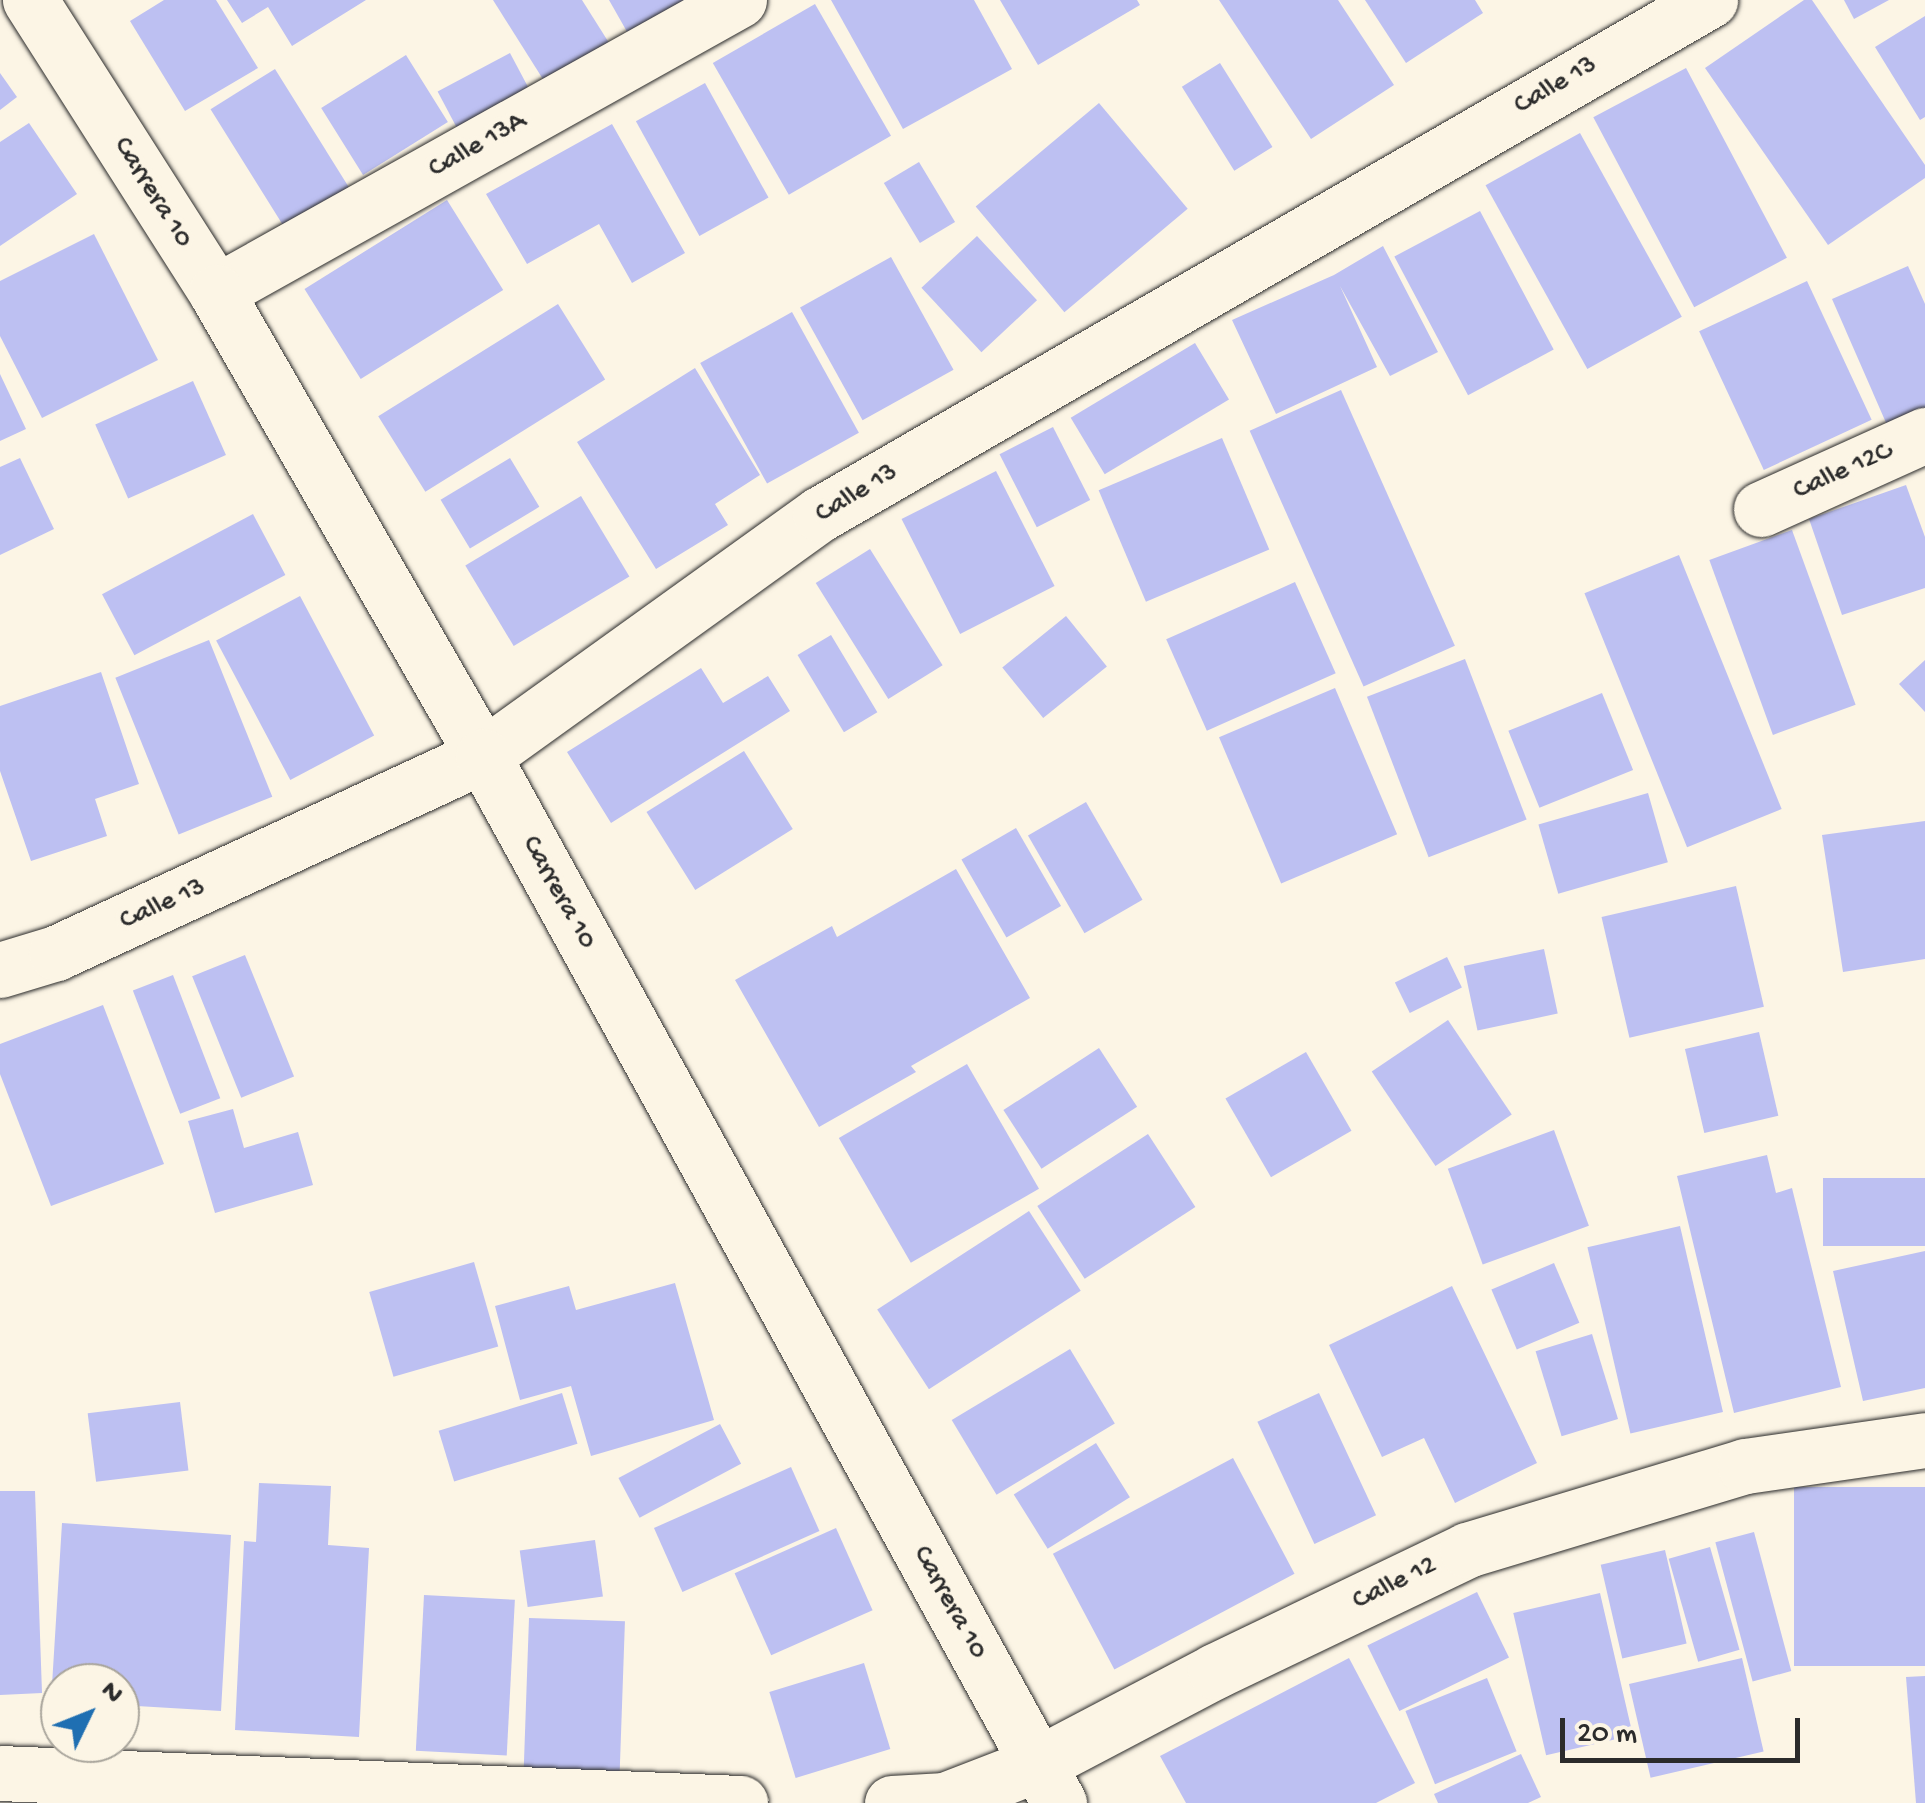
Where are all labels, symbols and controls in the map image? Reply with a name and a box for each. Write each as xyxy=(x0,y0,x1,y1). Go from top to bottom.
street label: Calle 13 xyxy=(1509,49,1603,123)
street label: Calle 13A xyxy=(423,105,533,187)
street label: Carrera 10 xyxy=(105,131,199,255)
street label: Calle 12C xyxy=(1789,435,1897,509)
street label: Calle 13 xyxy=(810,456,904,532)
street label: Carrera 10 xyxy=(513,831,603,955)
street label: Calle 13 xyxy=(115,871,211,939)
street label: Carrera 10 xyxy=(904,1541,994,1665)
street label: Calle 12 xyxy=(1348,1549,1442,1619)
north arrow xyxy=(40,1663,140,1763)
text: N xyxy=(93,1676,129,1712)
scale bar xyxy=(1565,1698,1805,1760)
text: 20 m xyxy=(1577,1718,1637,1753)

